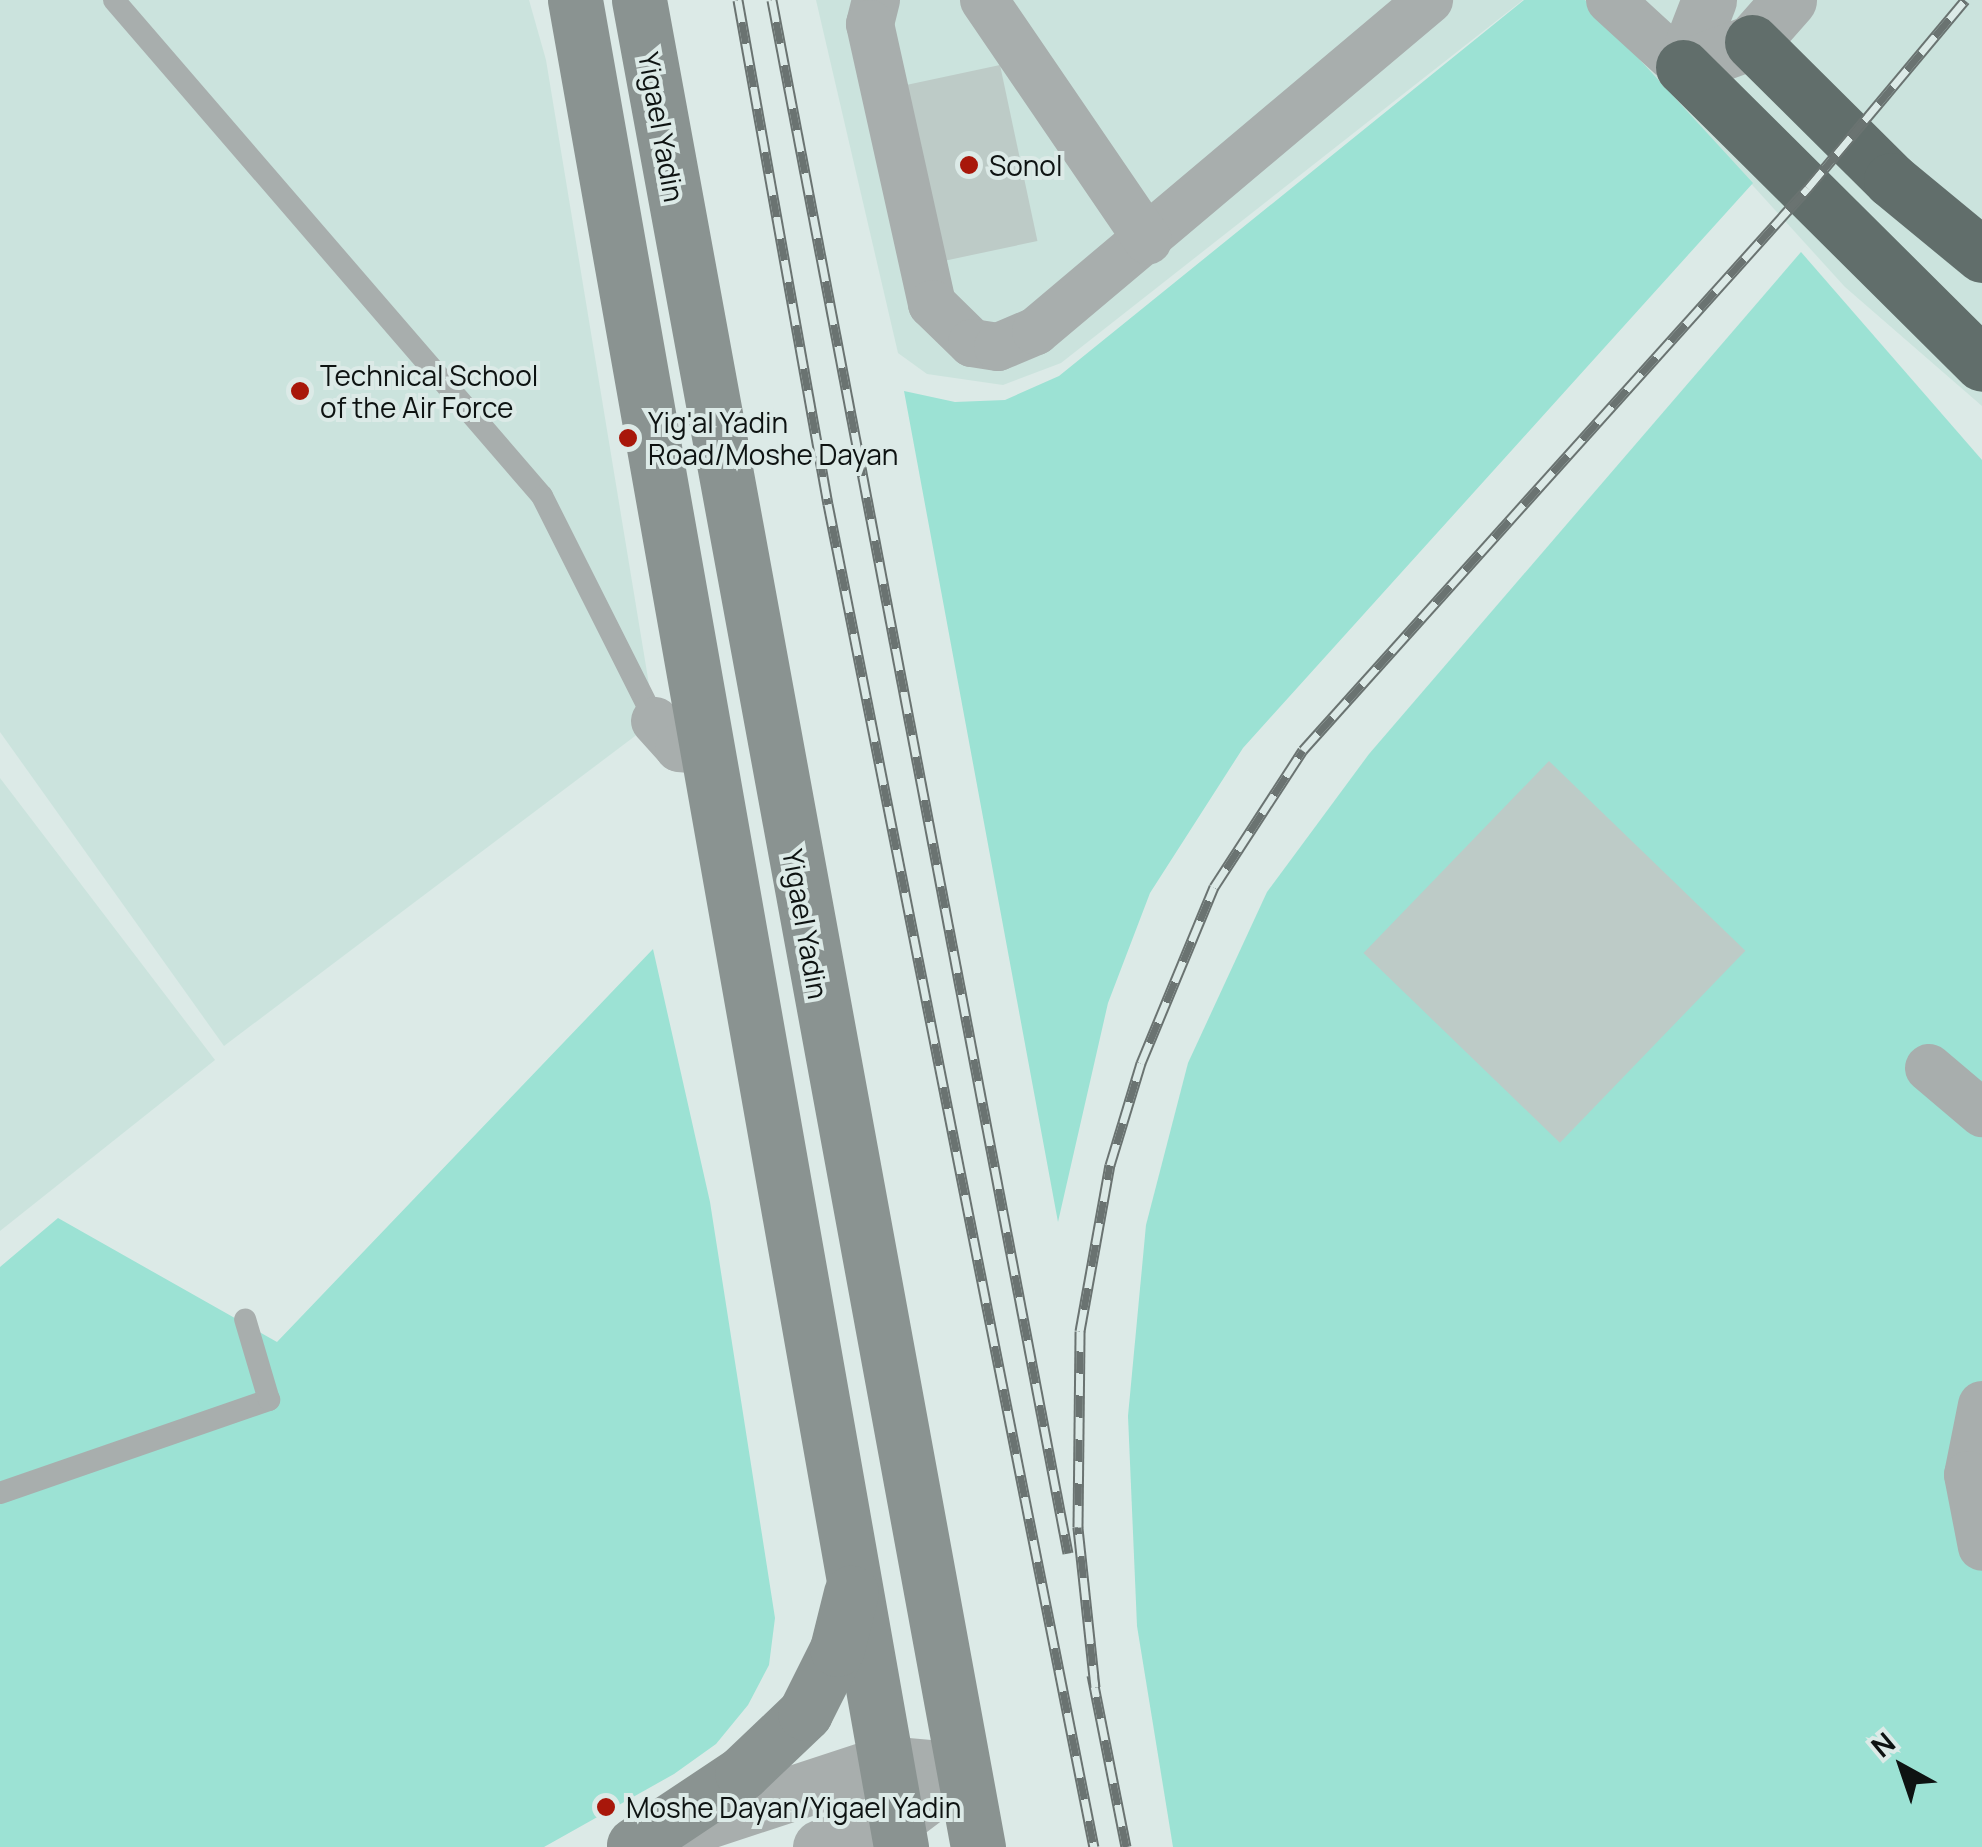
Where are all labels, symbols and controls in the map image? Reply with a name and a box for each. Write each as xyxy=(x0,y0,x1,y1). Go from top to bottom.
street label: Yigael Yadin xyxy=(632,50,692,204)
place label: Sonol xyxy=(989,148,1062,182)
marker: Sonol xyxy=(958,154,980,176)
place label: Technical School of the Air Force xyxy=(320,358,538,424)
marker: Technical School of the Air Force xyxy=(289,380,311,402)
place label: Yig'al Yadin Road/Moshe Dayan xyxy=(648,405,898,471)
marker: Yig'al Yadin Road/Moshe Dayan xyxy=(617,427,639,449)
street label: Yigael Yadin xyxy=(776,847,836,1001)
north arrow xyxy=(1852,1717,1952,1817)
text: N xyxy=(1863,1723,1903,1765)
place label: Moshe Dayan/Yigael Yadin xyxy=(626,1790,961,1824)
marker: Moshe Dayan/Yigael Yadin xyxy=(595,1796,617,1818)

